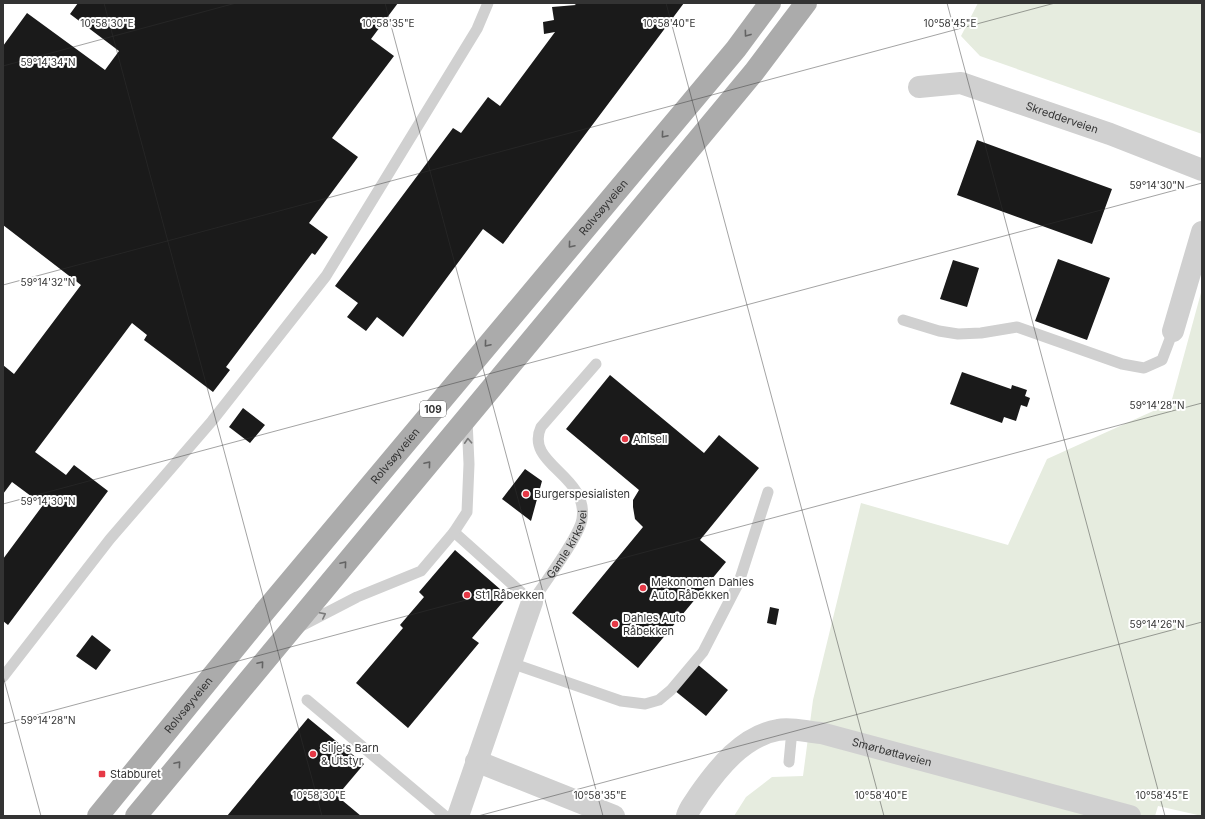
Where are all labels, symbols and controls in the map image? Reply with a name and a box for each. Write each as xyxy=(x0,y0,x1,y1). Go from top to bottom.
text: 10°58'30"E xyxy=(80,17,134,29)
text: 10°58'35"E xyxy=(361,17,415,29)
text: 10°58'40"E xyxy=(642,17,696,29)
text: 10°58'45"E xyxy=(924,17,976,29)
one-way arrow xyxy=(744,30,751,37)
text: 59°14'34"N xyxy=(20,56,76,68)
street label: Skredderveien xyxy=(1024,99,1100,136)
one-way arrow xyxy=(661,130,668,137)
street label: Rolvsøyveien xyxy=(576,177,631,238)
text: 59°14'30"N xyxy=(1129,179,1185,191)
one-way arrow xyxy=(569,240,576,247)
text: 59°14'32"N xyxy=(21,276,75,288)
one-way arrow xyxy=(485,340,492,347)
text: 59°14'28"N xyxy=(1130,399,1184,411)
road number: 109 xyxy=(420,401,446,417)
street label: Rolvsøyveien xyxy=(368,425,423,487)
place label: Ahlsell xyxy=(633,432,667,446)
marker: Ahlsell xyxy=(620,434,630,444)
one-way arrow xyxy=(463,438,472,444)
one-way arrow xyxy=(423,462,430,469)
place label: Burgerspesialisten xyxy=(534,487,630,501)
marker: Burgerspesialisten xyxy=(521,489,531,499)
text: 59°14'30"N xyxy=(20,495,76,507)
street label: Gamle kirkevei xyxy=(543,510,590,581)
one-way arrow xyxy=(340,562,347,569)
place label: Mekonomen Dahles Auto Råbekken xyxy=(651,575,754,602)
marker: Mekonomen Dahles Auto Råbekken xyxy=(638,583,648,593)
place label: St1 Råbekken xyxy=(475,588,544,602)
marker: St1 Råbekken xyxy=(462,590,472,600)
place label: Dahles Auto Råbekken xyxy=(623,611,686,638)
one-way arrow xyxy=(318,612,326,620)
text: 59°14'26"N xyxy=(1130,618,1184,630)
marker: Dahles Auto Råbekken xyxy=(610,619,620,629)
one-way arrow xyxy=(257,662,264,669)
street label: Rolvsøyveien xyxy=(161,674,215,736)
text: 59°14'28"N xyxy=(21,714,75,726)
street label: Smørbøttaveien xyxy=(851,735,933,769)
place label: Silje's Barn & Utstyr xyxy=(321,741,379,768)
marker: Silje's Barn & Utstyr xyxy=(308,749,318,759)
one-way arrow xyxy=(174,762,181,769)
place label: Stabburet xyxy=(110,767,161,781)
marker: Stabburet xyxy=(97,769,107,779)
text: 10°58'30"E xyxy=(292,789,346,801)
text: 10°58'35"E xyxy=(573,789,627,801)
text: 10°58'40"E xyxy=(854,789,908,801)
text: 10°58'45"E xyxy=(1136,789,1188,801)

